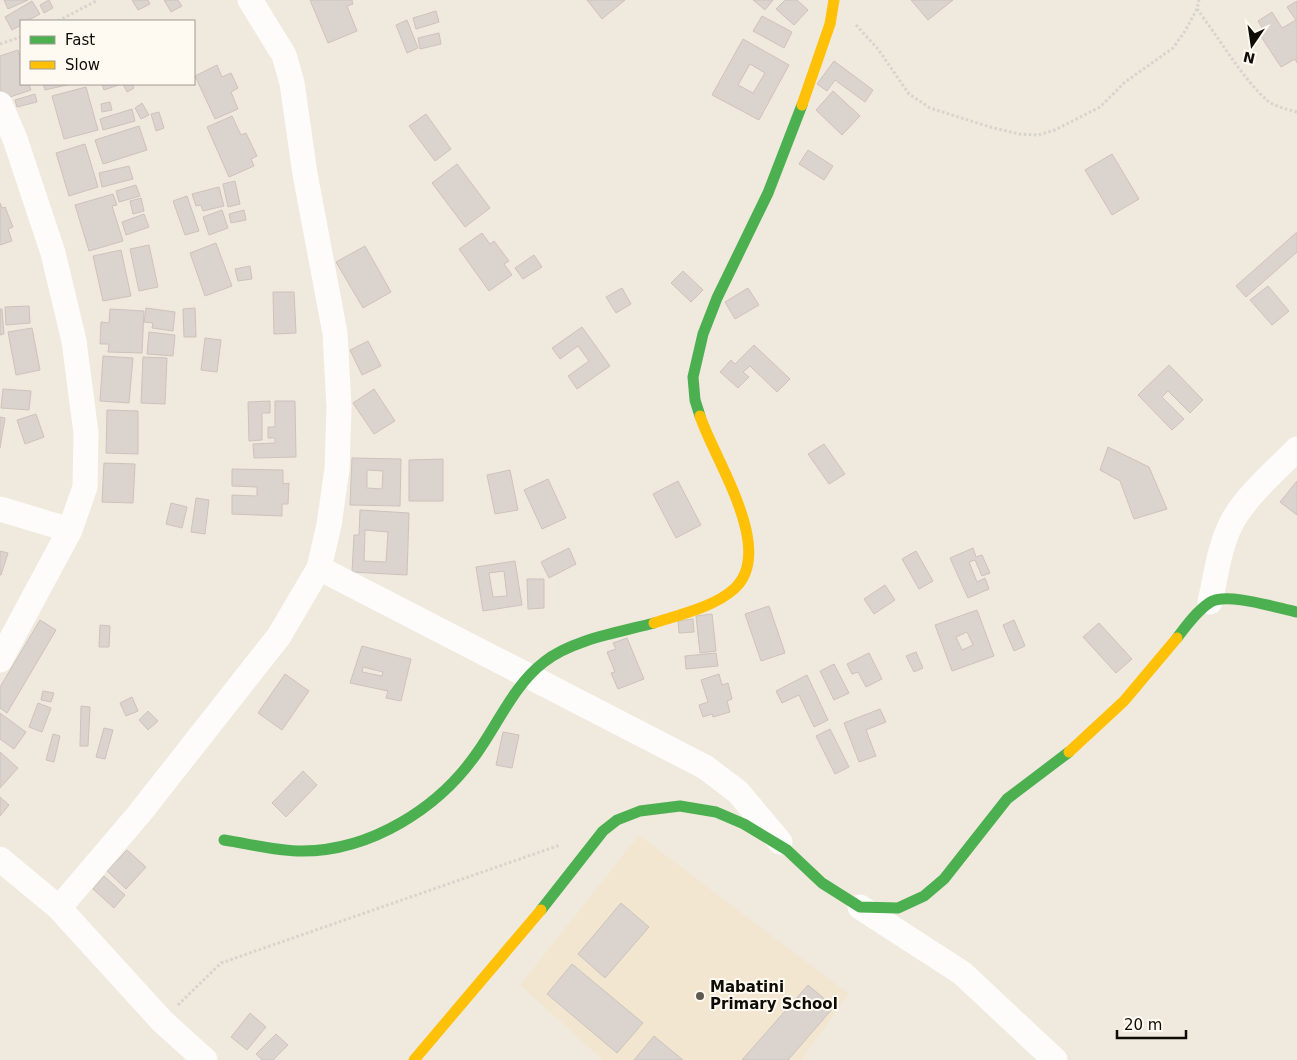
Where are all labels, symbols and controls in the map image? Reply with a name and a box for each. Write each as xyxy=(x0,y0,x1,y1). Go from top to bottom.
legend xyxy=(20,20,195,85)
north arrow xyxy=(1227,20,1277,70)
text: Fast xyxy=(65,31,95,49)
text: N xyxy=(1242,49,1257,67)
text: Slow xyxy=(65,56,100,74)
place label: Mabatini Primary School xyxy=(710,978,838,1013)
marker: Mabatini Primary School xyxy=(694,990,706,1002)
scale bar xyxy=(1117,1008,1186,1040)
text: 20 m xyxy=(1124,1016,1162,1034)

